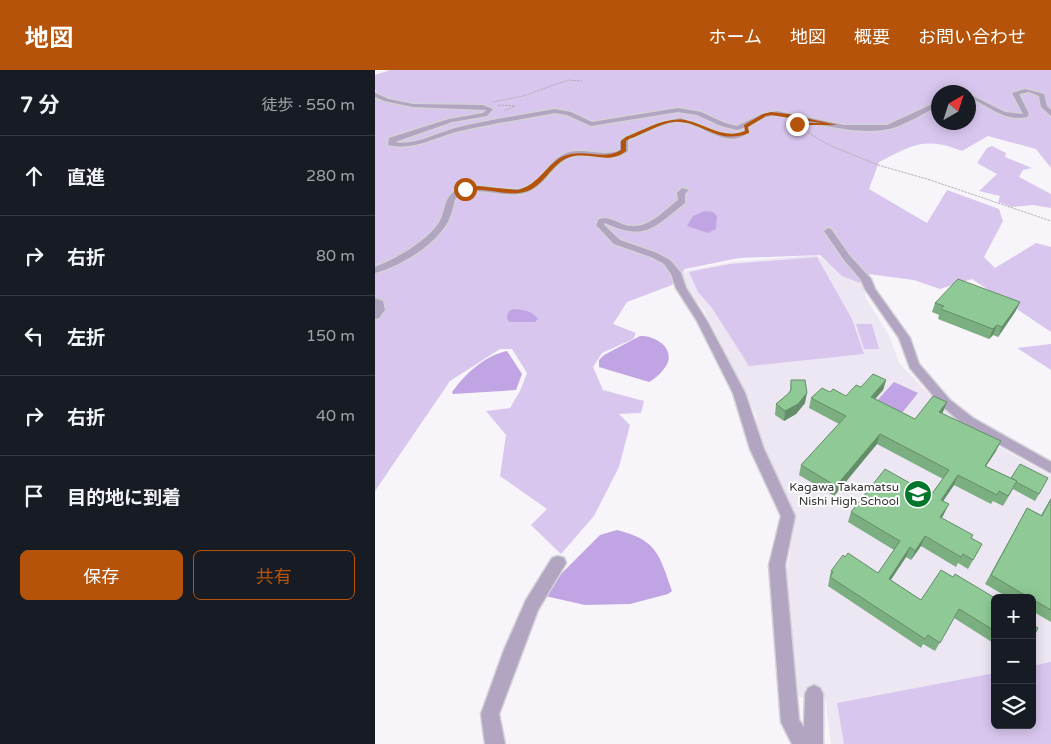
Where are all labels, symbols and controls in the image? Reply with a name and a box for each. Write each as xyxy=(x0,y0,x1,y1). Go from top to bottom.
text: 地図 xyxy=(25,24,73,53)
text: ホーム xyxy=(709,26,762,48)
text: 地図 xyxy=(790,26,826,48)
text: 概要 xyxy=(854,26,890,48)
text: お問い合わせ xyxy=(918,26,1026,48)
north arrow xyxy=(931,85,976,130)
text: 7 分 xyxy=(20,93,60,118)
text: 徒歩 · 550 m xyxy=(262,95,355,115)
route end xyxy=(786,113,809,136)
icon: ahead xyxy=(20,162,48,190)
text: 280 m xyxy=(306,166,355,186)
text: 直進 xyxy=(67,167,105,189)
route start xyxy=(454,178,477,201)
icon: right xyxy=(20,242,48,270)
text: 80 m xyxy=(316,246,355,266)
text: 右折 xyxy=(67,247,105,269)
icon: left xyxy=(20,322,48,350)
text: 150 m xyxy=(306,326,355,346)
text: 左折 xyxy=(67,327,105,349)
icon: right xyxy=(20,402,48,430)
text: 40 m xyxy=(316,406,355,426)
text: 右折 xyxy=(67,407,105,429)
school or university icon: Kagawa Takamatsu Nishi High School xyxy=(903,479,933,509)
place label: Kagawa Takamatsu Nishi High School xyxy=(789,480,899,508)
icon: arrive xyxy=(20,482,48,510)
text: 目的地に到着 xyxy=(67,487,181,509)
button: 保存 xyxy=(20,550,183,600)
button: 共有 xyxy=(193,550,355,600)
map controls xyxy=(991,594,1036,729)
button: + xyxy=(991,594,1036,639)
button: − xyxy=(991,639,1036,684)
button: layers xyxy=(991,684,1036,729)

